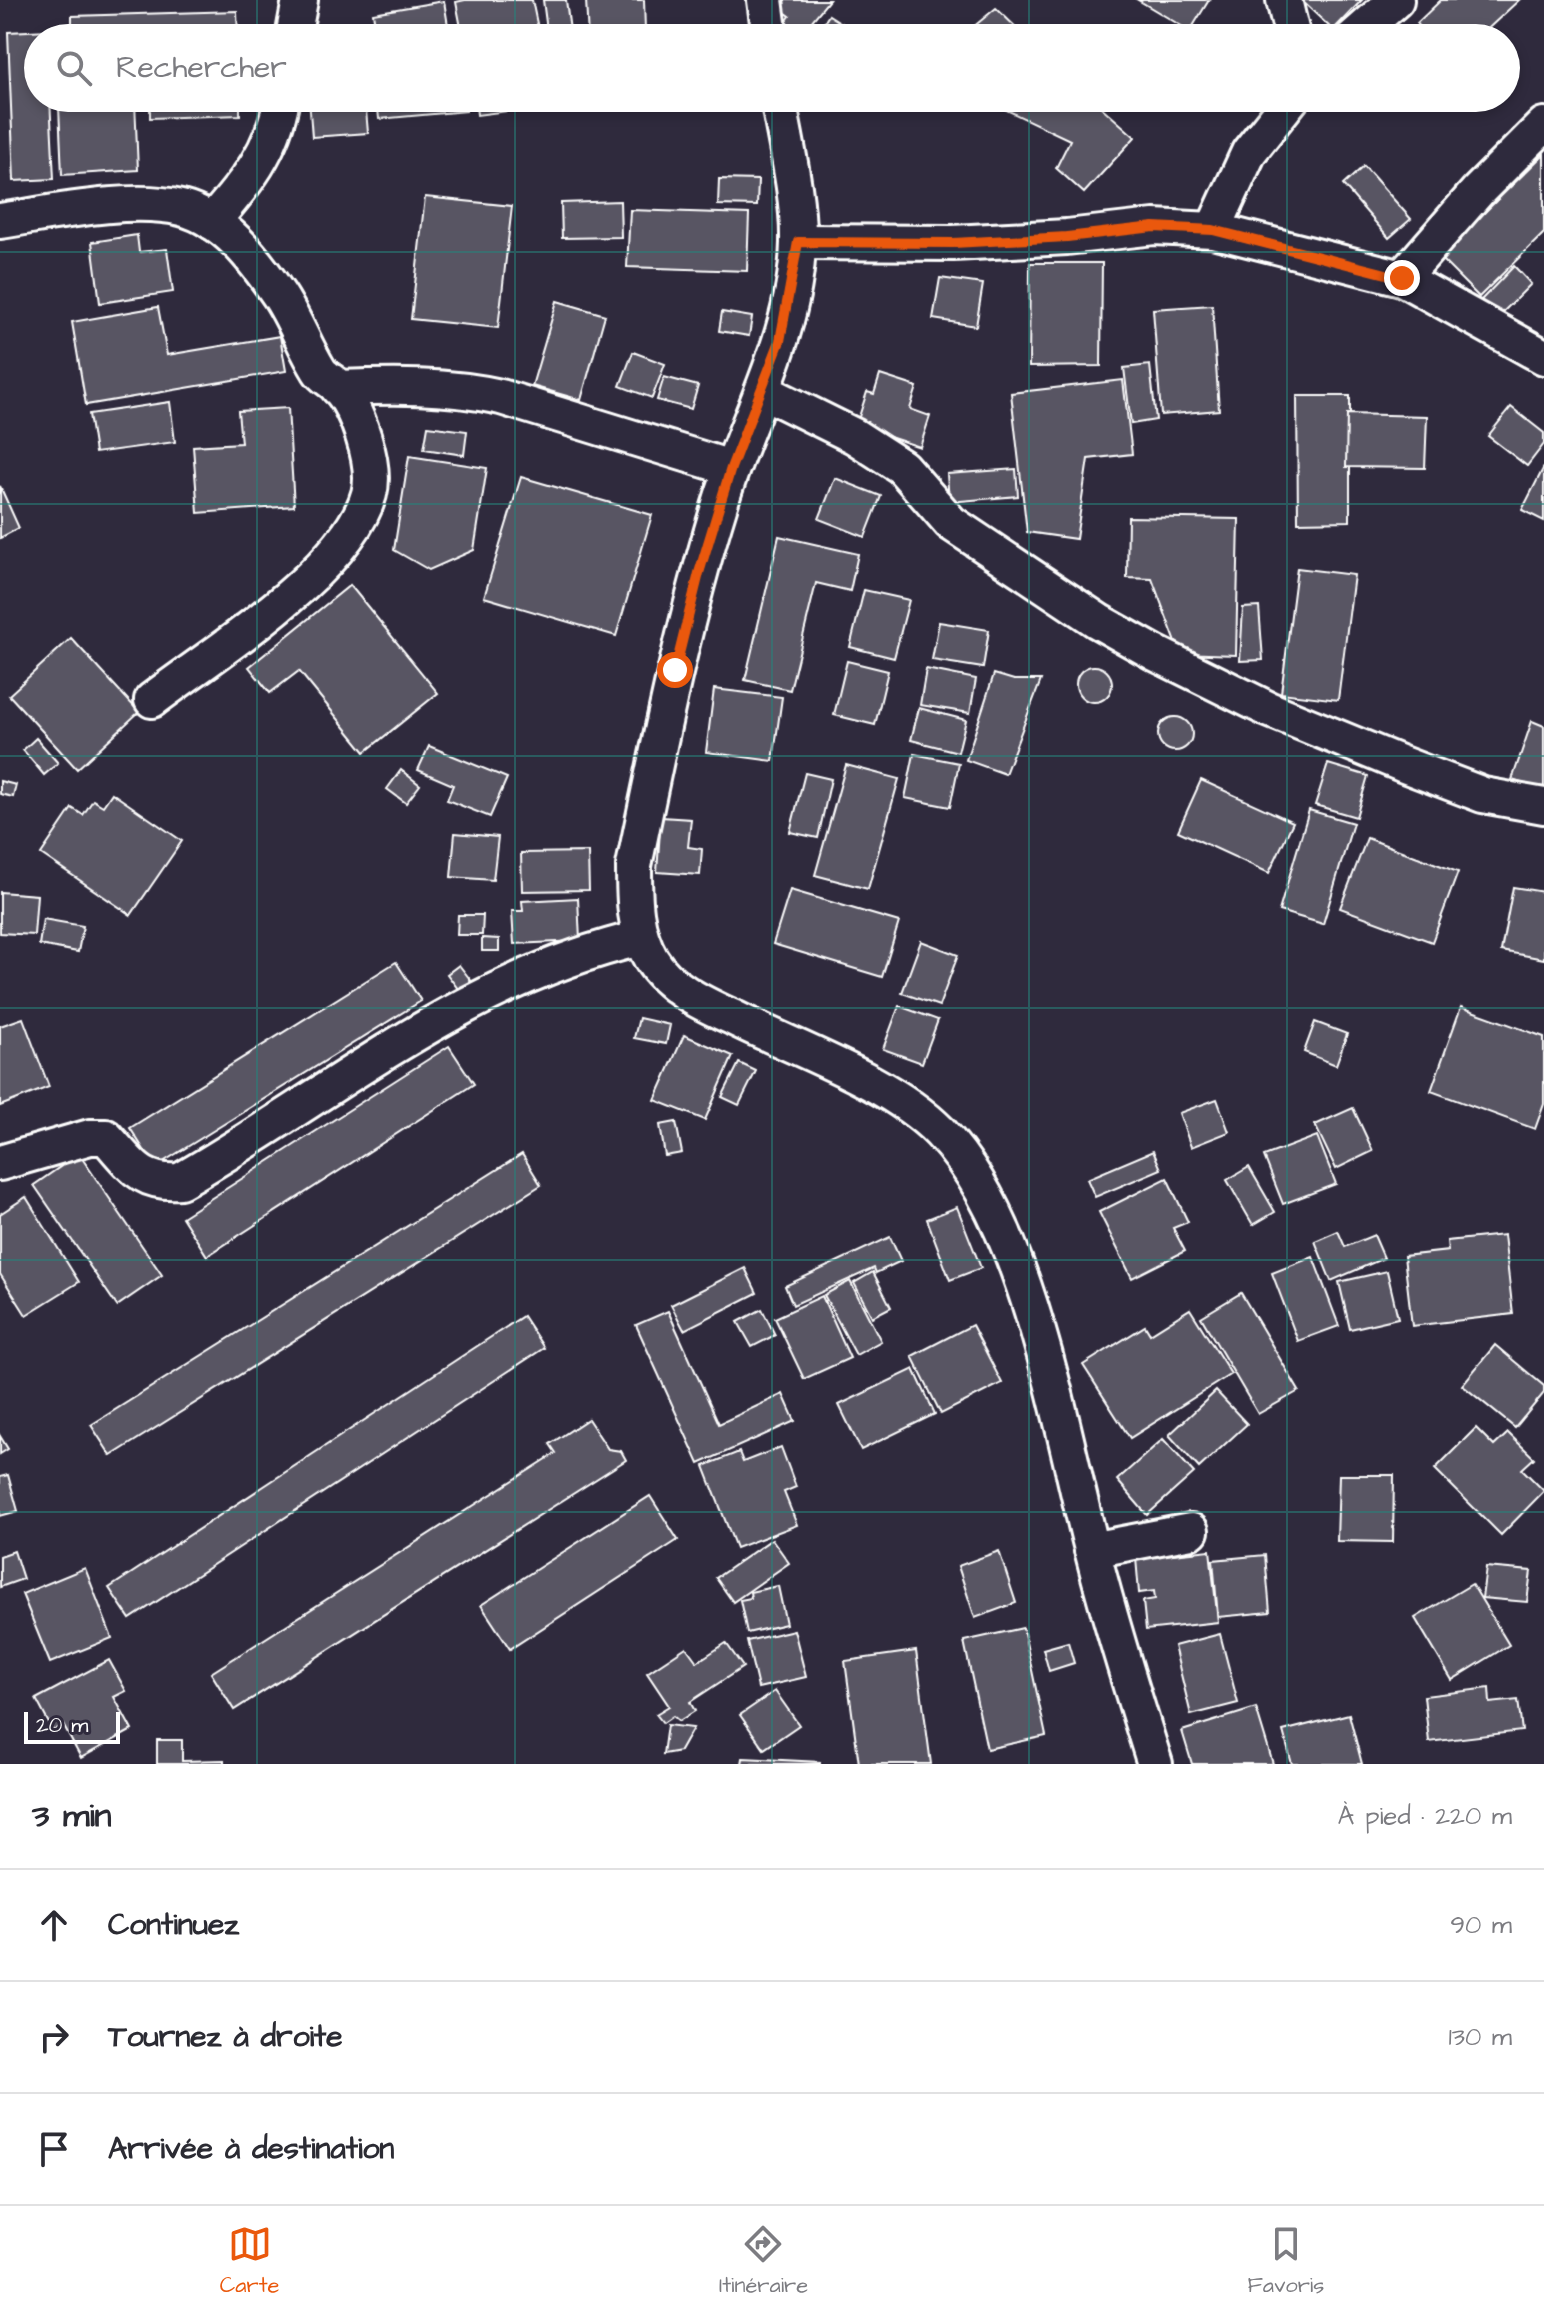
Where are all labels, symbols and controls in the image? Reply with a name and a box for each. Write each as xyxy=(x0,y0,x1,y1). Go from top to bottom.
search box xyxy=(24,24,1520,112)
icon: search xyxy=(52,46,96,90)
text: Rechercher xyxy=(116,47,287,89)
route end xyxy=(1384,260,1420,296)
route start xyxy=(657,652,693,688)
scale bar xyxy=(24,1708,120,1744)
text: 20 m xyxy=(36,1710,88,1741)
text: 3 min xyxy=(32,1792,112,1840)
text: À pied · 220 m xyxy=(1338,1798,1512,1834)
icon: ahead xyxy=(32,1903,76,1947)
text: Continuez xyxy=(108,1904,239,1946)
text: 90 m xyxy=(1450,1907,1512,1943)
icon: right xyxy=(32,2015,76,2059)
text: Tournez à droite xyxy=(108,2016,342,2058)
text: 130 m xyxy=(1448,2019,1512,2055)
icon: arrive xyxy=(32,2127,76,2171)
text: Arrivée à destination xyxy=(108,2128,394,2170)
tab: Carte xyxy=(220,2222,279,2301)
tab: Itinéraire xyxy=(719,2222,808,2301)
tab: Favoris xyxy=(1248,2222,1324,2301)

